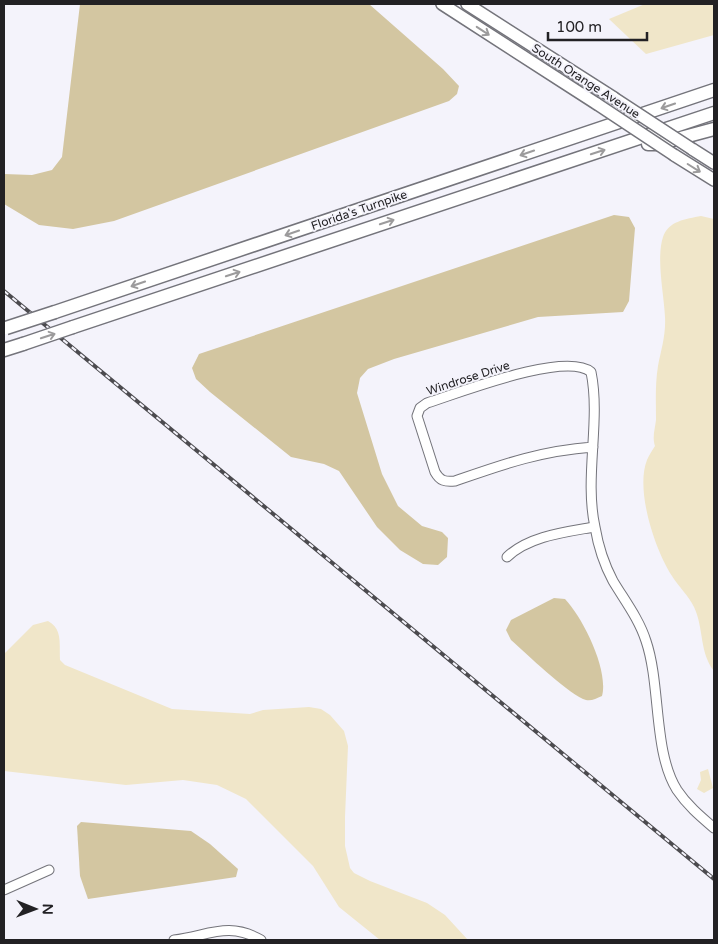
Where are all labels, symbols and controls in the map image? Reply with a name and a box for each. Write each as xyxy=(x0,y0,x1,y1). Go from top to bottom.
scale bar xyxy=(548,10,647,42)
text: 100 m xyxy=(556,18,602,36)
one-way arrow xyxy=(476,25,490,36)
street label: South Orange Avenue xyxy=(529,41,643,121)
one-way arrow xyxy=(661,102,677,111)
one-way arrow xyxy=(589,147,605,157)
one-way arrow xyxy=(519,149,535,159)
one-way arrow xyxy=(687,163,701,173)
street label: Florida's Turnpike xyxy=(309,187,409,233)
one-way arrow xyxy=(379,217,395,226)
one-way arrow xyxy=(284,228,300,238)
one-way arrow xyxy=(225,268,241,278)
one-way arrow xyxy=(131,280,146,289)
one-way arrow xyxy=(40,330,56,340)
street label: Windrose Drive xyxy=(425,358,512,398)
north arrow xyxy=(10,884,60,934)
text: N xyxy=(39,903,56,915)

